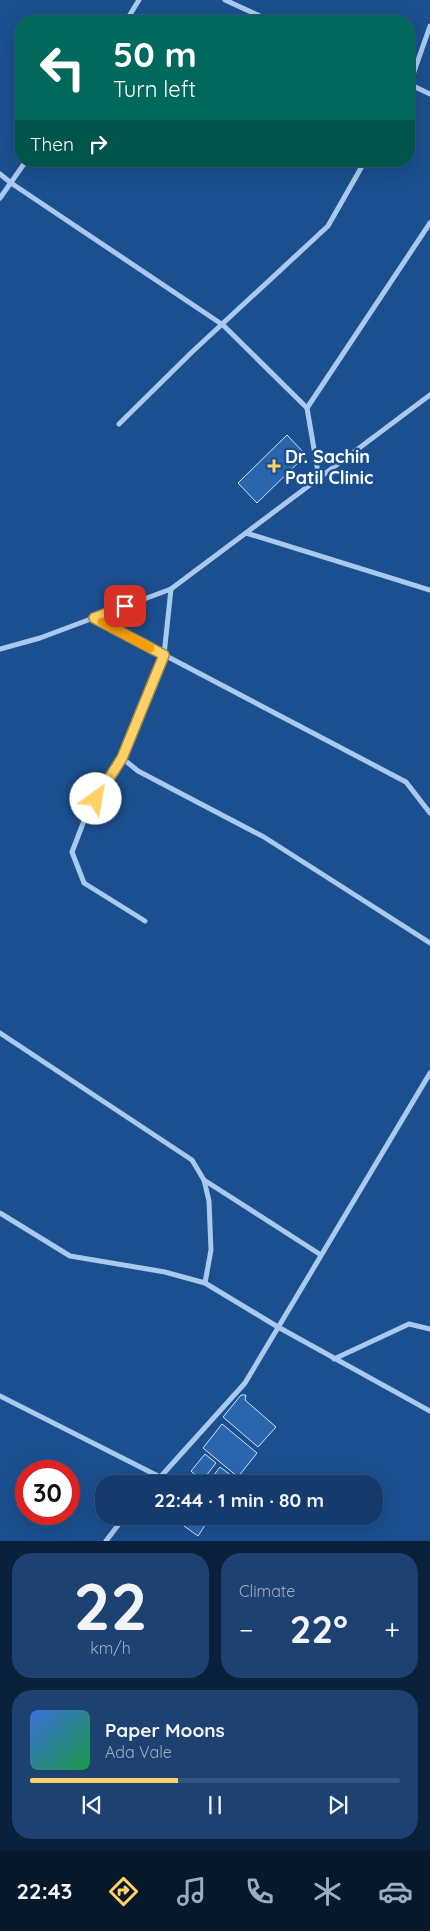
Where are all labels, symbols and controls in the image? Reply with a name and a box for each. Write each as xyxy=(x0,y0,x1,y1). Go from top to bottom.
text: 50 m xyxy=(113,32,197,76)
icon: left xyxy=(30,35,95,100)
text: Turn left xyxy=(113,75,196,103)
icon: right xyxy=(84,130,112,158)
text: Then xyxy=(30,132,74,156)
place label: Dr. Sachin Patil Clinic xyxy=(285,445,373,489)
marker: Dr. Sachin Patil Clinic xyxy=(267,459,281,473)
pin xyxy=(104,585,146,627)
icon: arrive xyxy=(111,592,139,620)
position arrow xyxy=(69,772,121,824)
speed limit sign: 30 xyxy=(15,1460,80,1525)
text: 22:44 · 1 min · 80 m xyxy=(154,1488,324,1512)
text: 22 xyxy=(74,1565,147,1646)
text: Climate xyxy=(239,1581,295,1601)
text: 22° xyxy=(290,1605,348,1653)
text: − xyxy=(239,1612,254,1647)
text: + xyxy=(384,1612,400,1647)
text: km/h xyxy=(90,1638,131,1658)
text: Paper Moons xyxy=(105,1718,225,1742)
text: Ada Vale xyxy=(105,1742,172,1762)
icon: previous xyxy=(78,1791,106,1819)
icon: pause xyxy=(201,1791,229,1819)
icon: next xyxy=(324,1791,352,1819)
icon: directions xyxy=(106,1874,141,1909)
icon: music xyxy=(174,1874,209,1909)
icon: phone xyxy=(242,1874,277,1909)
icon: climate xyxy=(310,1874,345,1909)
icon: car xyxy=(378,1874,413,1909)
text: 22:43 xyxy=(17,1877,72,1905)

